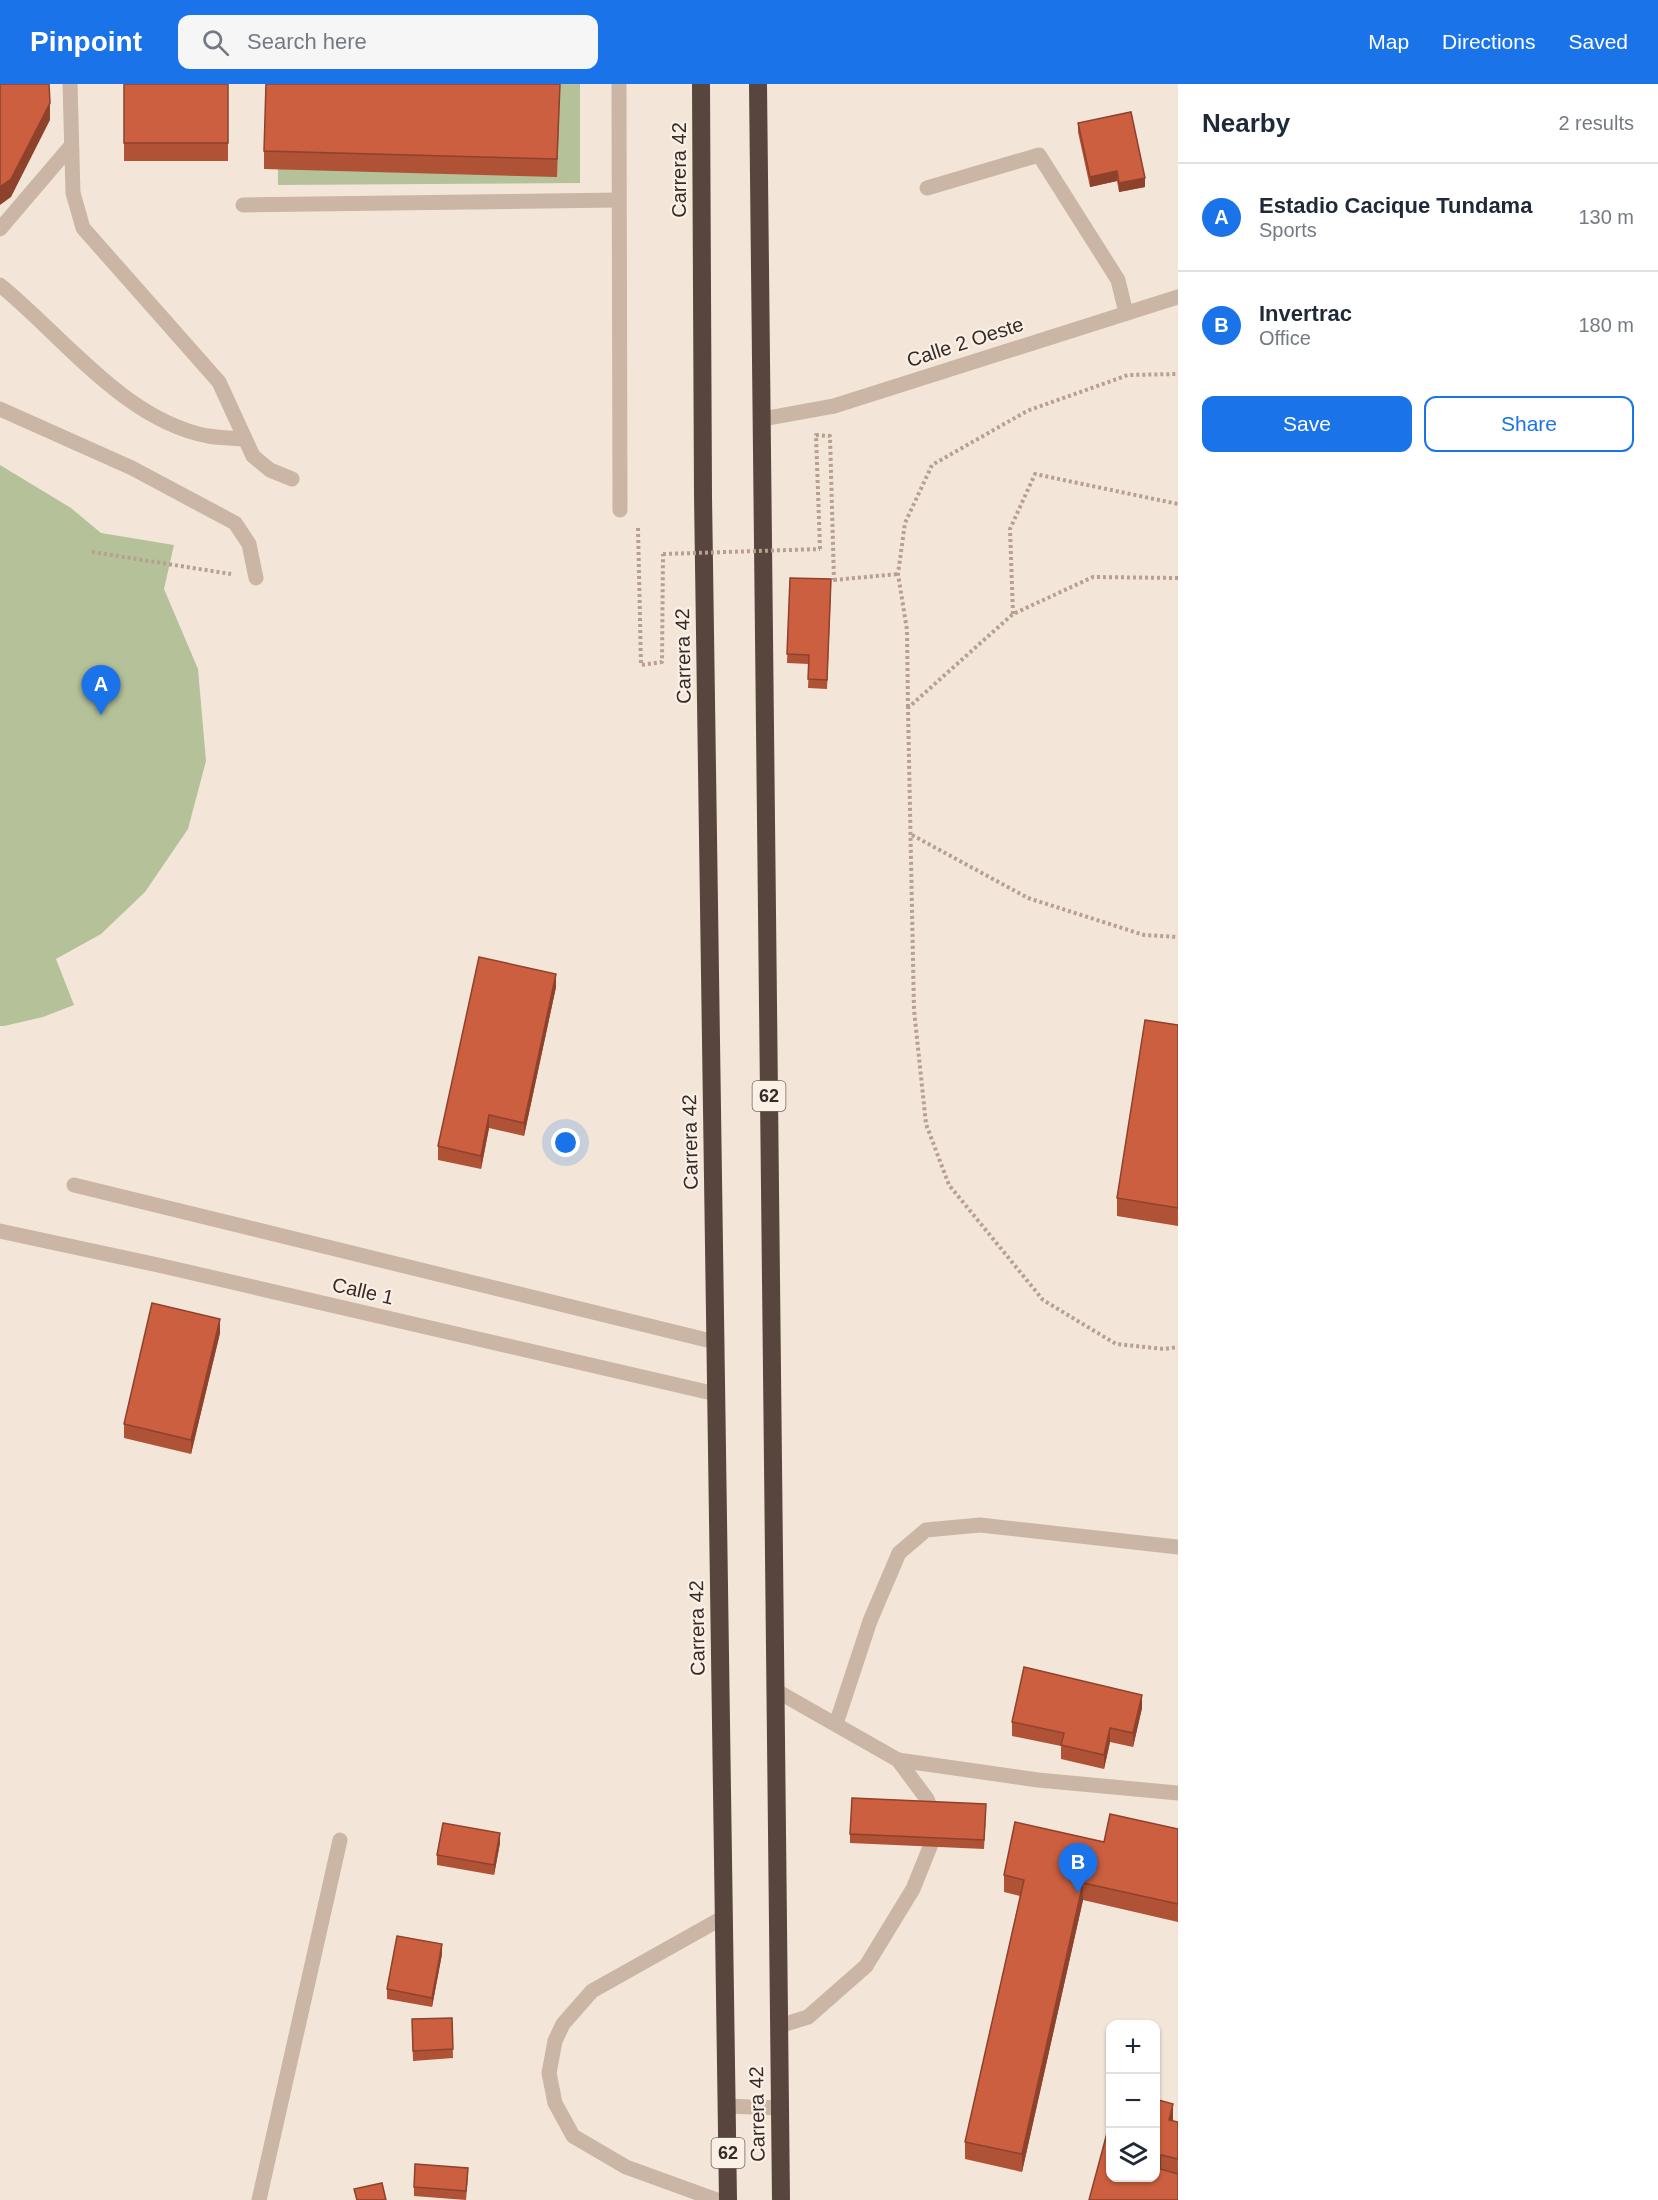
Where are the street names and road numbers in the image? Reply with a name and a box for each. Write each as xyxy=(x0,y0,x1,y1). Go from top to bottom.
street label: Carrera 42 xyxy=(668,122,690,218)
street label: Calle 2 Oeste xyxy=(904,313,1026,371)
street label: Carrera 42 xyxy=(671,608,695,704)
road number: 62 xyxy=(752,1081,786,1111)
street label: Carrera 42 xyxy=(678,1094,702,1190)
street label: Calle 1 xyxy=(330,1273,396,1309)
street label: Carrera 42 xyxy=(685,1580,709,1676)
street label: Carrera 42 xyxy=(745,2066,769,2162)
road number: 62 xyxy=(712,2138,744,2168)

